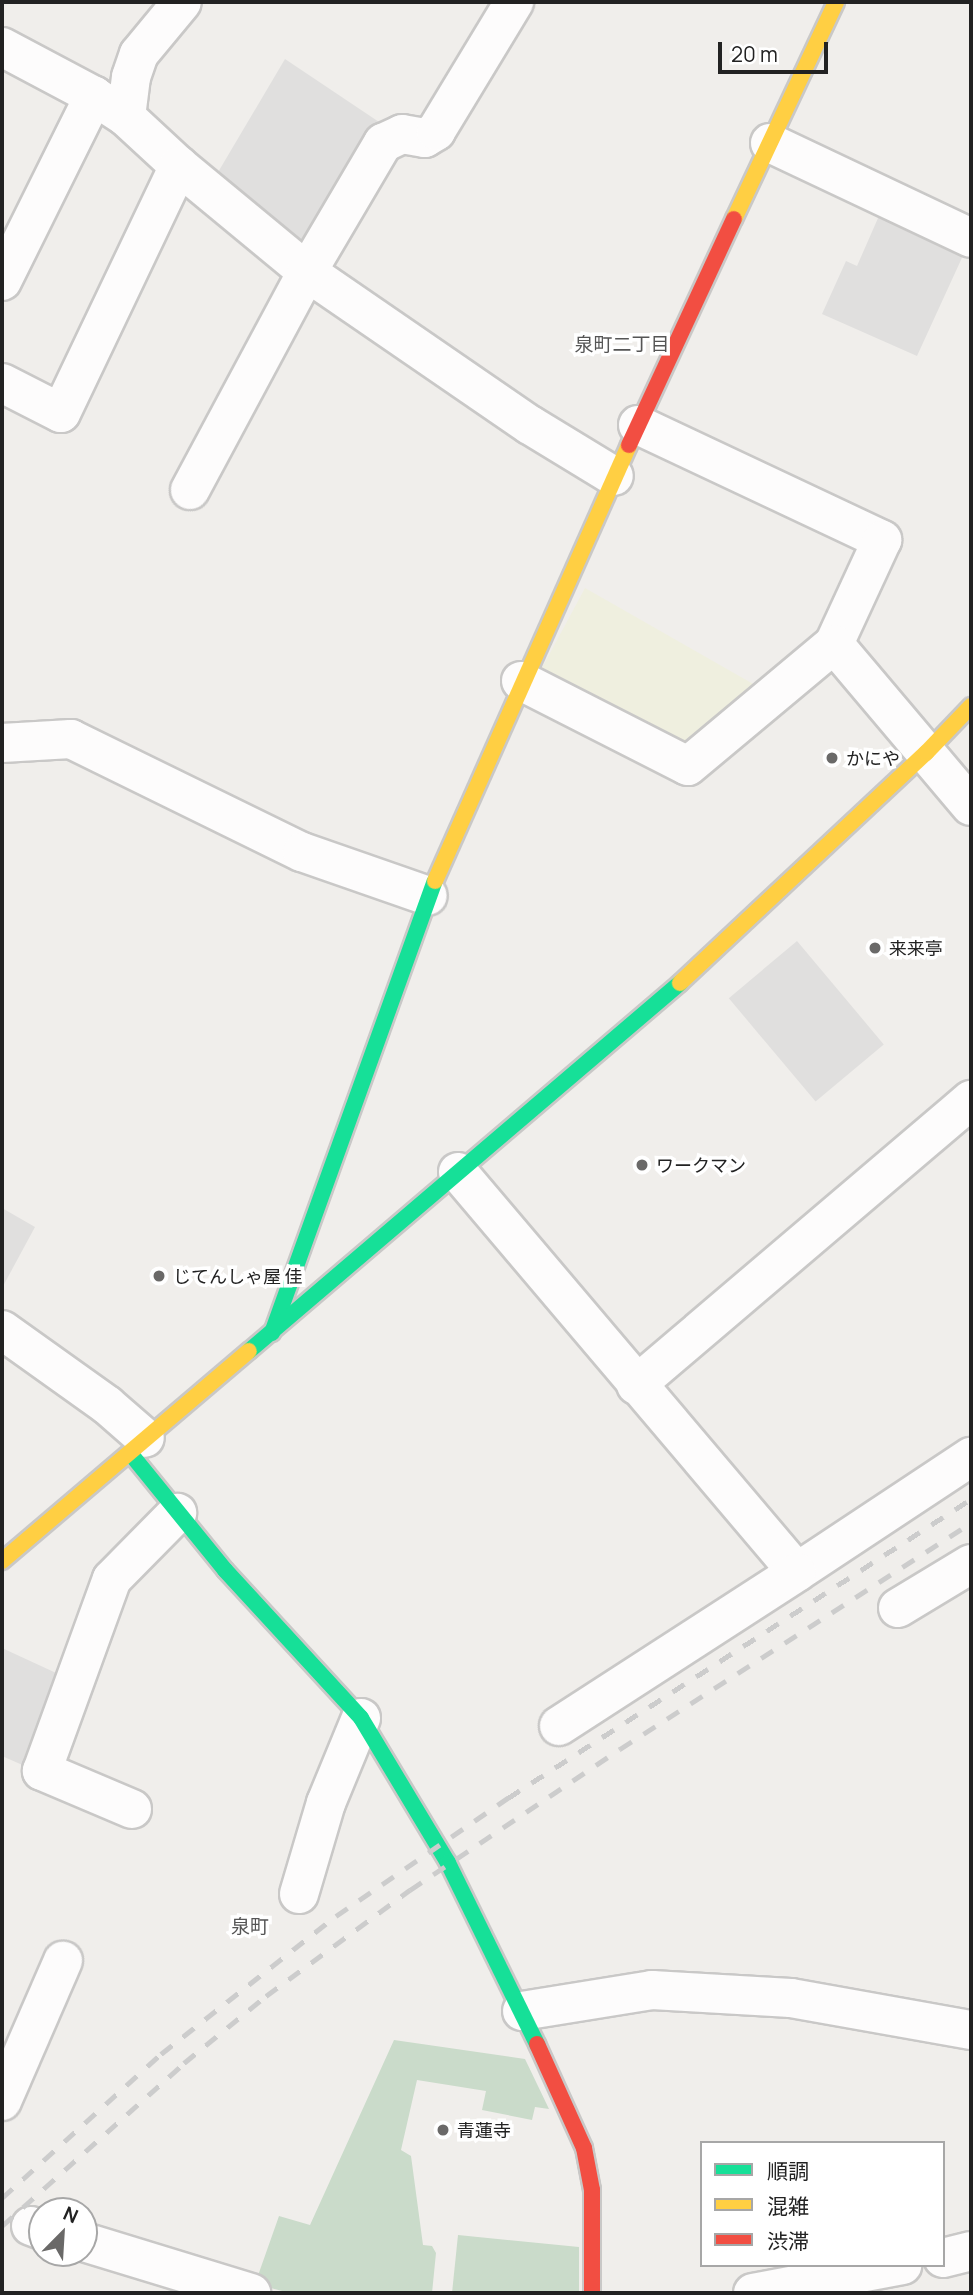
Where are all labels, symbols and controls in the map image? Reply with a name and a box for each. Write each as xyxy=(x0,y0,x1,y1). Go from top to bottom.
scale bar xyxy=(721,28,831,72)
text: 20 m xyxy=(731,40,778,68)
district label: 泉町二丁目 xyxy=(575,334,669,356)
place label: かにや xyxy=(846,747,900,769)
marker: かにや xyxy=(824,750,840,766)
place label: 来来亭 xyxy=(889,937,943,959)
marker: 来来亭 xyxy=(867,940,883,956)
place label: ワークマン xyxy=(656,1154,746,1176)
marker: ワークマン xyxy=(634,1157,650,1173)
place label: じてんしゃ屋 佳 xyxy=(173,1265,303,1287)
marker: じてんしゃ屋 佳 xyxy=(151,1268,167,1284)
district label: 泉町 xyxy=(231,1916,269,1938)
place label: 青蓮寺 xyxy=(457,2119,511,2141)
marker: 青蓮寺 xyxy=(435,2122,451,2138)
legend xyxy=(700,2141,945,2267)
text: 順調 xyxy=(767,2157,809,2185)
text: 混雑 xyxy=(767,2192,809,2220)
north arrow xyxy=(28,2197,98,2267)
text: N xyxy=(59,2200,82,2229)
text: 渋滞 xyxy=(767,2227,809,2255)

